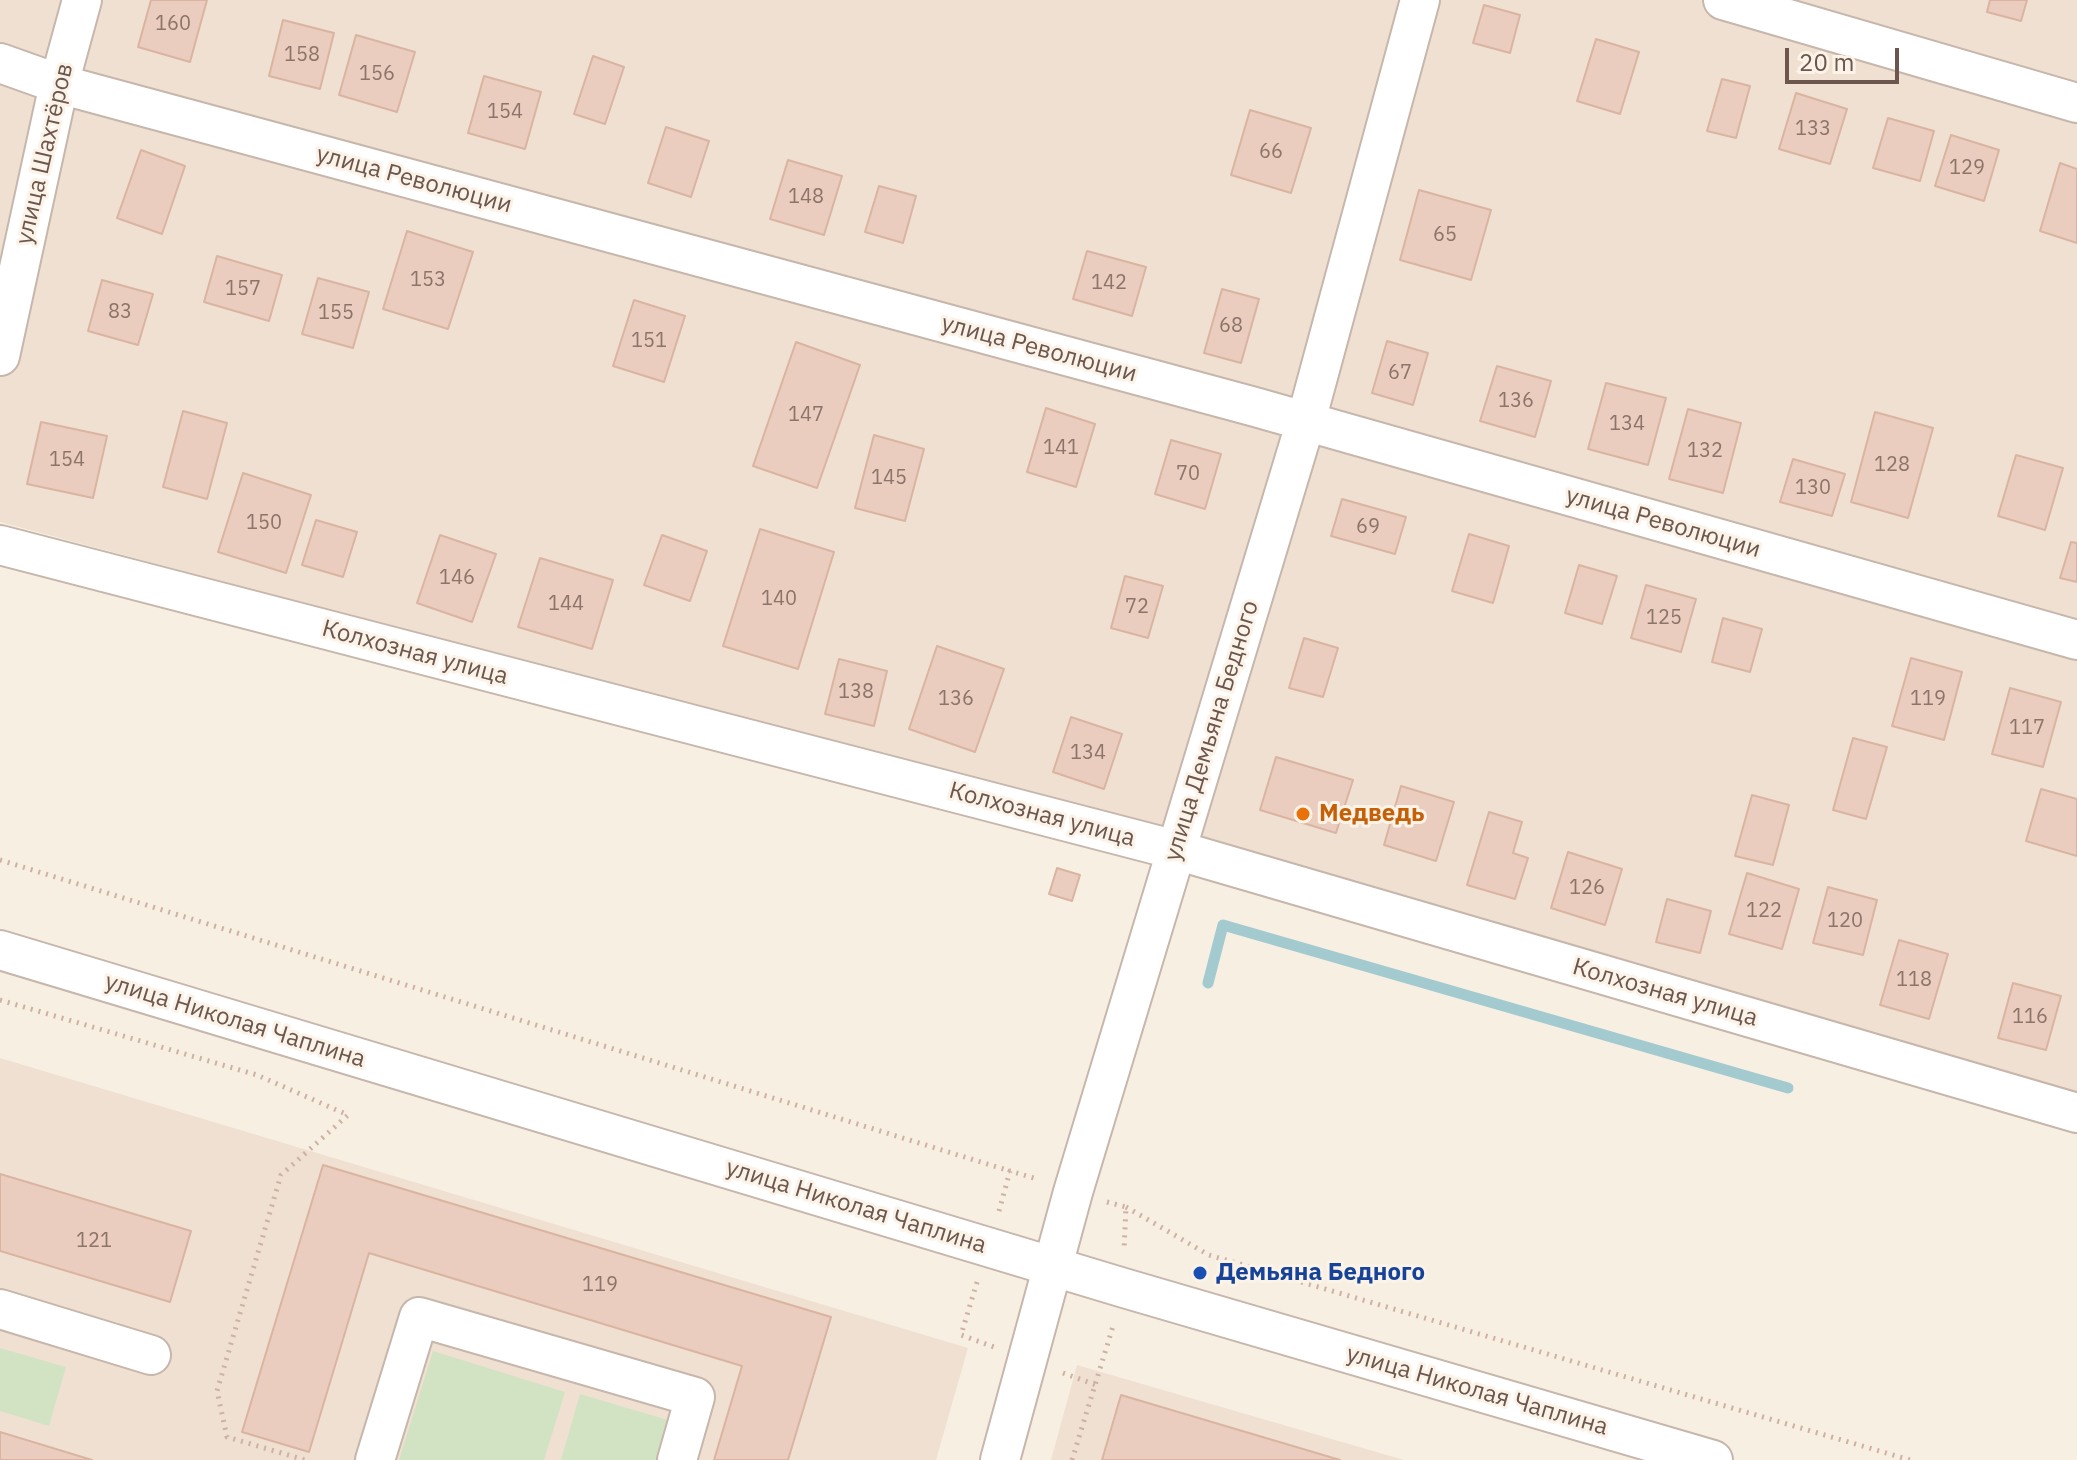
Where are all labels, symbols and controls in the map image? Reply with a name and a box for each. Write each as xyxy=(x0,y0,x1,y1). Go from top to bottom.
house number: 160 xyxy=(155,12,191,36)
scale bar xyxy=(1789,32,1903,82)
house number: 158 xyxy=(284,43,320,67)
text: 20 m xyxy=(1799,46,1854,78)
street label: улица Шахтёров xyxy=(10,61,80,247)
house number: 156 xyxy=(359,62,395,86)
house number: 154 xyxy=(487,100,523,124)
house number: 133 xyxy=(1795,117,1831,141)
street label: улица Революции xyxy=(313,140,515,220)
house number: 66 xyxy=(1259,140,1283,164)
house number: 129 xyxy=(1949,156,1985,180)
house number: 148 xyxy=(788,185,824,209)
house number: 65 xyxy=(1433,223,1457,247)
house number: 153 xyxy=(410,268,446,292)
house number: 142 xyxy=(1091,271,1127,295)
house number: 157 xyxy=(225,277,261,301)
house number: 83 xyxy=(108,300,132,324)
house number: 155 xyxy=(318,301,354,325)
street label: улица Революции xyxy=(938,309,1140,389)
house number: 68 xyxy=(1219,314,1243,338)
house number: 151 xyxy=(631,329,667,353)
house number: 67 xyxy=(1388,361,1412,385)
house number: 136 xyxy=(1498,389,1534,413)
house number: 147 xyxy=(788,403,824,427)
house number: 134 xyxy=(1609,412,1645,436)
house number: 141 xyxy=(1043,436,1079,460)
house number: 132 xyxy=(1687,439,1723,463)
house number: 154 xyxy=(49,448,85,472)
house number: 128 xyxy=(1874,453,1910,477)
house number: 70 xyxy=(1176,462,1200,486)
house number: 145 xyxy=(871,466,907,490)
house number: 130 xyxy=(1795,476,1831,500)
street label: улица Революции xyxy=(1562,481,1764,565)
house number: 150 xyxy=(246,511,282,535)
house number: 69 xyxy=(1356,515,1380,539)
house number: 146 xyxy=(439,566,475,590)
house number: 140 xyxy=(761,587,797,611)
house number: 144 xyxy=(548,592,584,616)
house number: 72 xyxy=(1125,595,1149,619)
street label: улица Демьяна Бедного xyxy=(1159,597,1265,865)
house number: 125 xyxy=(1646,606,1682,630)
street label: Колхозная улица xyxy=(319,614,511,692)
house number: 138 xyxy=(838,680,874,704)
house number: 136 xyxy=(938,687,974,711)
house number: 119 xyxy=(1910,687,1946,711)
house number: 117 xyxy=(2009,716,2045,740)
house number: 134 xyxy=(1070,741,1106,765)
street label: Колхозная улица xyxy=(946,776,1138,854)
place label: Медведь xyxy=(1319,800,1425,828)
marker: Медведь xyxy=(1294,805,1312,823)
house number: 126 xyxy=(1569,876,1605,900)
house number: 122 xyxy=(1746,899,1782,923)
house number: 120 xyxy=(1827,909,1863,933)
street label: Колхозная улица xyxy=(1569,953,1761,1033)
street label: улица Николая Чаплина xyxy=(101,968,369,1074)
house number: 118 xyxy=(1896,968,1932,992)
house number: 116 xyxy=(2012,1005,2048,1029)
street label: улица Николая Чаплина xyxy=(722,1154,990,1260)
house number: 121 xyxy=(76,1229,112,1253)
place label: Демьяна Бедного xyxy=(1216,1259,1425,1287)
marker: Демьяна Бедного xyxy=(1191,1264,1209,1282)
house number: 119 xyxy=(582,1273,618,1297)
street label: улица Николая Чаплина xyxy=(1343,1340,1611,1442)

